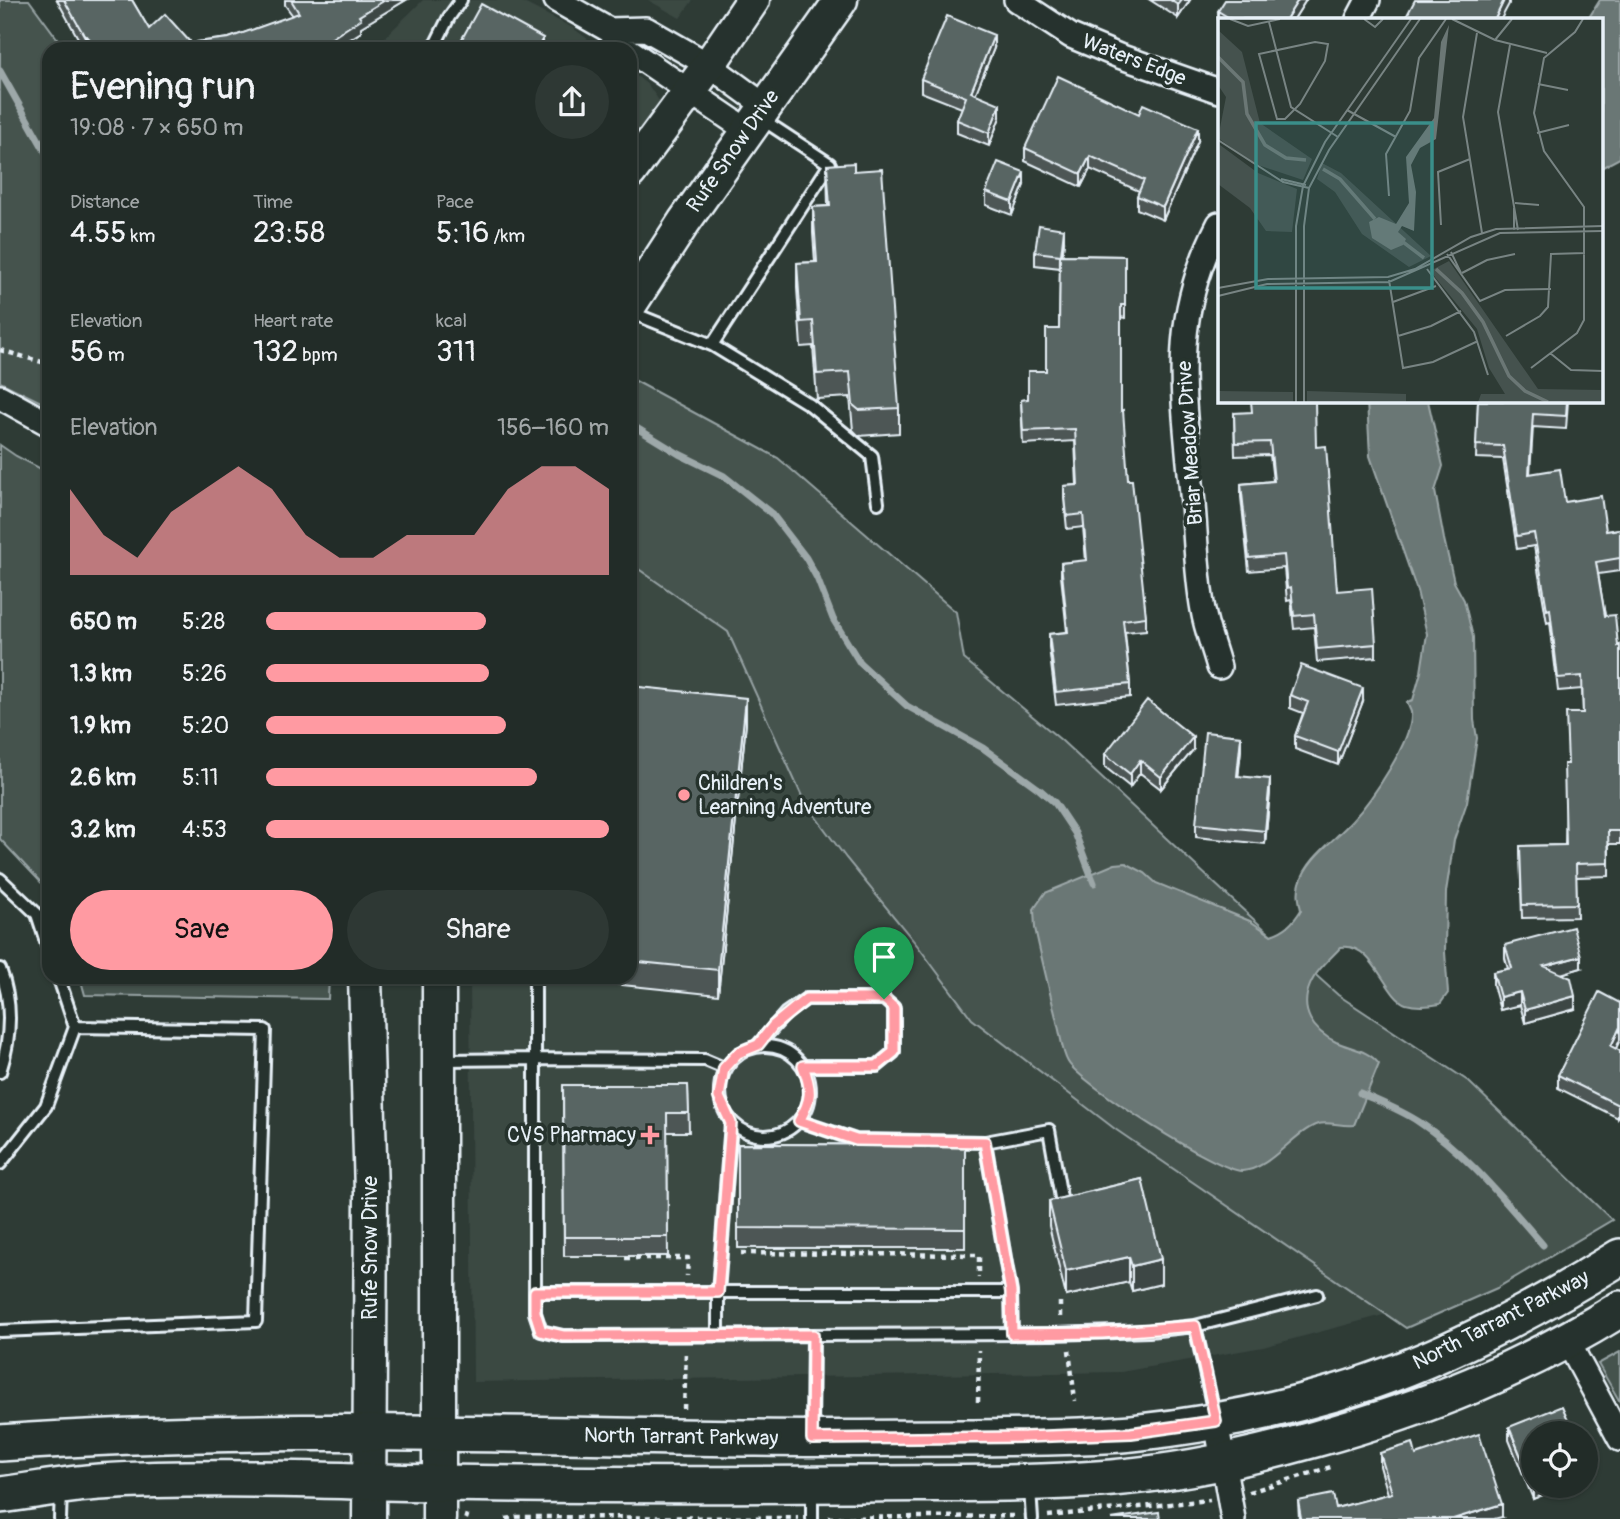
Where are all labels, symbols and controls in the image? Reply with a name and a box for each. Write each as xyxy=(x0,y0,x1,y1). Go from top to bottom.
inset map xyxy=(1218,18,1602,402)
street label: Waters Edge xyxy=(1078,28,1190,92)
text: Evening run xyxy=(70,63,256,111)
button: share xyxy=(535,65,609,139)
street label: Rufe Snow Drive xyxy=(681,84,786,218)
text: 19:08 · 7 × 650 m xyxy=(70,113,243,142)
text: Distance xyxy=(70,190,139,214)
text: Time xyxy=(253,190,293,214)
text: Pace xyxy=(436,190,474,214)
text: 4.55 xyxy=(70,214,127,251)
text: 23:58 xyxy=(253,214,325,251)
text: 5:16 xyxy=(436,214,489,251)
text: km xyxy=(127,224,155,248)
text: /km xyxy=(489,224,525,248)
text: Elevation xyxy=(70,309,142,333)
text: Heart rate xyxy=(253,309,333,333)
text: kcal xyxy=(436,309,467,333)
text: 56 xyxy=(70,333,104,370)
text: 132 xyxy=(253,333,298,370)
text: 311 xyxy=(436,333,476,370)
text: m xyxy=(104,343,125,367)
text: bpm xyxy=(298,343,338,367)
street label: Briar Meadow Drive xyxy=(1171,359,1209,526)
text: Elevation xyxy=(70,413,158,442)
text: 156–160 m xyxy=(497,413,609,442)
text: 650 m xyxy=(70,607,137,636)
text: 5:28 xyxy=(182,607,225,636)
text: 1.3 km xyxy=(70,659,132,688)
text: 5:26 xyxy=(182,659,227,688)
text: 1.9 km xyxy=(70,711,131,740)
text: 5:20 xyxy=(182,711,229,740)
text: 2.6 km xyxy=(70,763,136,792)
text: 5:11 xyxy=(182,763,219,792)
place label: Children's Learning Adventure xyxy=(698,770,872,821)
marker: Children's Learning Adventure xyxy=(676,787,692,803)
text: 3.2 km xyxy=(70,815,136,844)
text: 4:53 xyxy=(182,815,227,844)
button: Save xyxy=(70,890,333,970)
button: Share xyxy=(347,890,609,970)
pin xyxy=(854,927,914,999)
icon: arrive xyxy=(865,938,903,976)
place label: CVS Pharmacy xyxy=(507,1122,636,1149)
marker: CVS Pharmacy xyxy=(642,1127,658,1143)
street label: Rufe Snow Drive xyxy=(357,1175,384,1320)
street label: North Tarrant Parkway xyxy=(1408,1264,1594,1376)
map controls xyxy=(1521,1421,1598,1498)
button: locate xyxy=(1521,1421,1598,1498)
street label: North Tarrant Parkway xyxy=(584,1422,778,1452)

